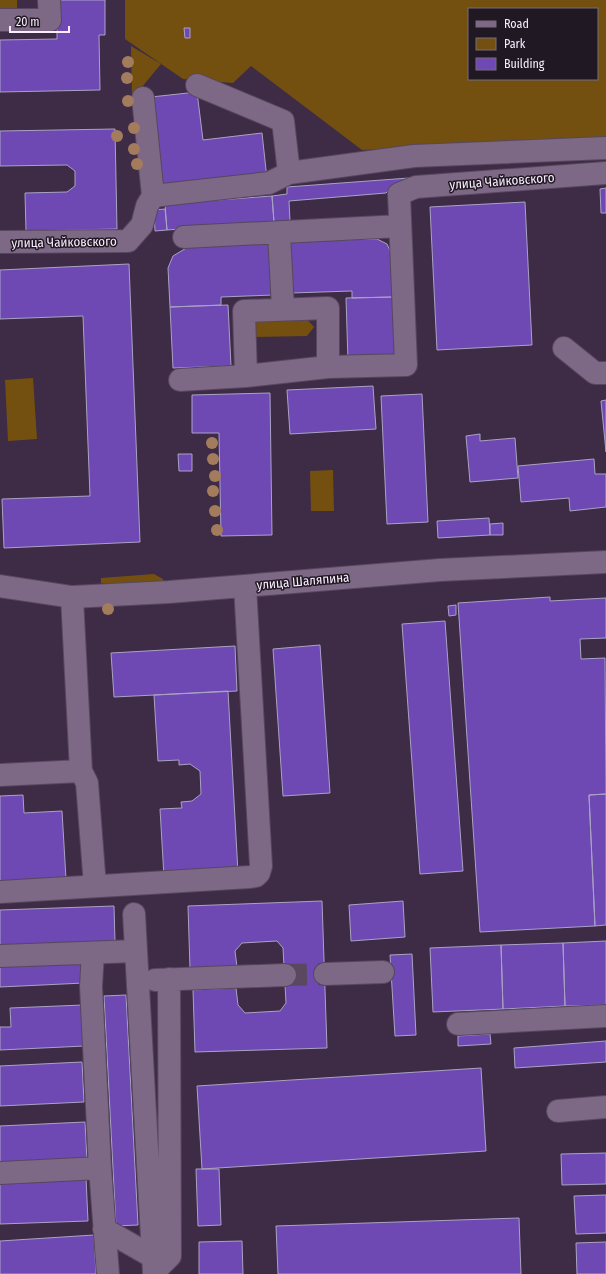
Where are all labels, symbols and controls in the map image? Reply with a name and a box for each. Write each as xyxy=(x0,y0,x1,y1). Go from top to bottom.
scale bar xyxy=(10,8,69,34)
legend xyxy=(468,8,598,80)
text: 20 m xyxy=(16,15,40,29)
text: Road xyxy=(504,17,529,31)
text: Park xyxy=(504,37,526,51)
text: Building xyxy=(504,57,545,71)
street label: улица Чайковского xyxy=(449,170,555,192)
street label: улица Чайковского xyxy=(11,234,117,250)
street label: улица Шаляпина xyxy=(256,569,350,593)

